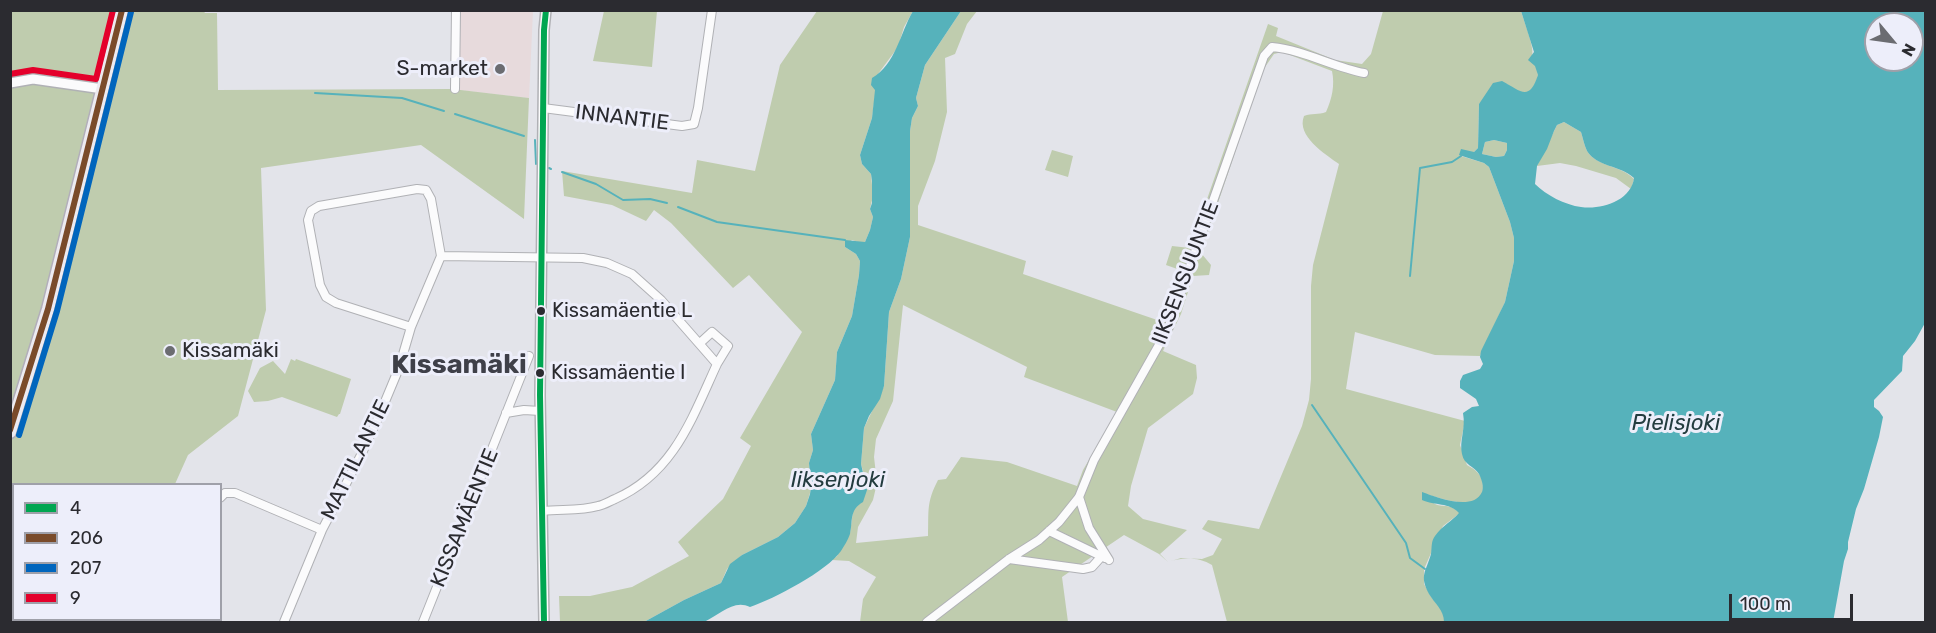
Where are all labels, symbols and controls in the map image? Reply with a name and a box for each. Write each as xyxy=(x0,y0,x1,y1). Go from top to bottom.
north arrow xyxy=(1864,12,1924,72)
text: N xyxy=(1897,40,1920,60)
place label: S-market xyxy=(396,56,488,82)
marker: S-market xyxy=(493,62,507,76)
street label: INNANTIE xyxy=(574,100,670,136)
street label: IIKSENSUUNTIE xyxy=(1147,198,1225,348)
place label: Kissamäentie L xyxy=(552,299,692,323)
marker: Kissamäentie L xyxy=(535,305,547,317)
place label: Kissamäki xyxy=(182,338,279,364)
marker: Kissamäki xyxy=(163,344,177,358)
district label: Kissamäki xyxy=(391,349,527,381)
place label: Kissamäentie I xyxy=(551,361,686,385)
marker: Kissamäentie I xyxy=(534,367,546,379)
street label: MATTILANTIE xyxy=(316,396,396,524)
water label: Pielisjoki xyxy=(1632,411,1720,437)
street label: KISSAMÄENTIE xyxy=(426,445,504,591)
water label: Iiksenjoki xyxy=(791,468,885,494)
legend xyxy=(12,483,222,621)
text: 4 xyxy=(70,497,81,519)
text: 206 xyxy=(70,527,103,549)
text: 207 xyxy=(70,557,101,579)
scale bar xyxy=(1732,582,1856,620)
text: 9 xyxy=(70,587,81,609)
text: 100 m xyxy=(1740,593,1791,615)

